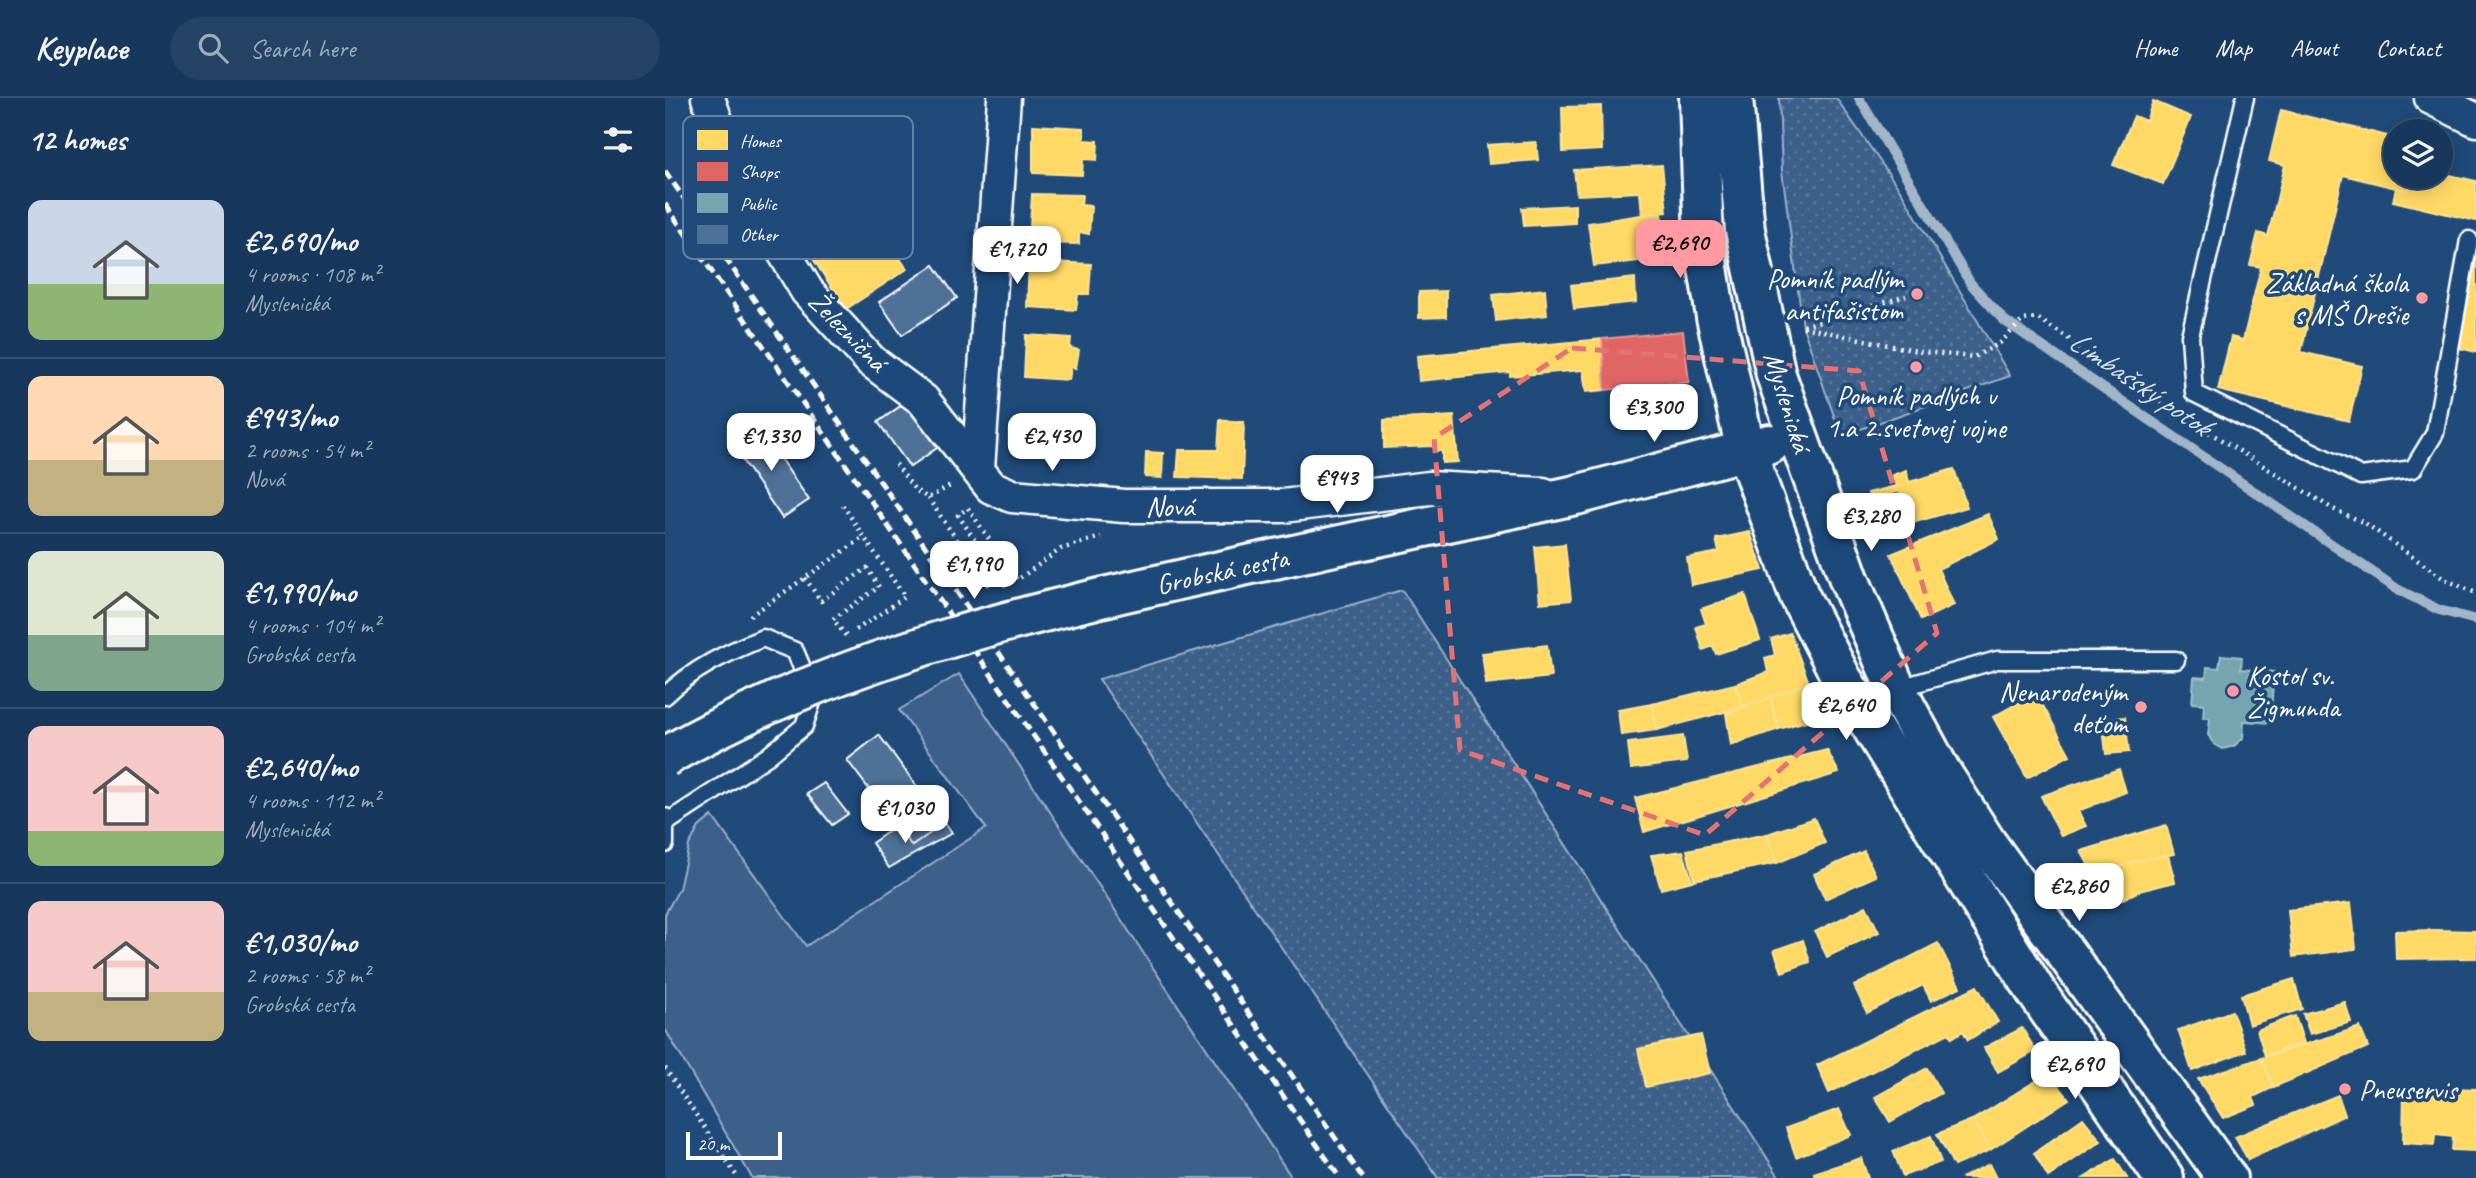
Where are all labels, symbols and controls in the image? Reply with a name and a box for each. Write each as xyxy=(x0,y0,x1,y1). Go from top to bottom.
search box xyxy=(170,17,660,80)
text: Keyplace xyxy=(35,27,128,69)
icon: search xyxy=(194,29,232,67)
text: Search here xyxy=(250,32,356,65)
text: Home xyxy=(2134,33,2177,63)
text: Map xyxy=(2215,33,2252,63)
text: About xyxy=(2290,33,2338,63)
text: Contact xyxy=(2376,33,2441,63)
legend xyxy=(683,116,913,259)
map controls xyxy=(2383,119,2453,189)
button: layers xyxy=(2383,119,2453,189)
text: 12 homes xyxy=(28,121,126,159)
icon: filters xyxy=(599,121,637,159)
text: Homes xyxy=(740,129,782,153)
text: Shops xyxy=(740,160,780,184)
text: Public xyxy=(740,192,778,216)
pin: €2,690 xyxy=(1623,220,1737,280)
text: €2,690/mo xyxy=(245,222,357,260)
text: Other xyxy=(740,223,780,247)
pin: €1,720 xyxy=(960,226,1074,286)
icon: home xyxy=(84,228,168,312)
text: €2,690 xyxy=(1652,228,1708,257)
text: €1,720 xyxy=(989,234,1045,263)
text: 4 rooms · 108 m² xyxy=(245,260,380,289)
place label: Pomník padlým antifašistom xyxy=(1767,261,1905,328)
place label: Základná škola s MŠ Orešie xyxy=(2265,265,2410,332)
street label: Železničná xyxy=(801,283,897,381)
marker: Pomník padlým antifašistom xyxy=(1909,286,1925,302)
text: Myslenická xyxy=(245,289,330,318)
marker: Základná škola s MŠ Orešie xyxy=(2414,290,2430,306)
water label: Limbašský potok xyxy=(2062,322,2223,448)
street label: Myslenická xyxy=(1756,348,1821,459)
marker: Pomník padlých v 1.a 2.svetovej vojne xyxy=(1908,359,1924,375)
place label: Pomník padlých v 1.a 2.svetovej vojne xyxy=(1826,378,2008,445)
pin: €3,300 xyxy=(1597,384,1711,444)
text: €3,300 xyxy=(1626,392,1682,421)
text: €943/mo xyxy=(245,398,337,436)
icon: home xyxy=(84,404,168,488)
pin: €1,330 xyxy=(714,414,828,473)
pin: €2,430 xyxy=(995,414,1109,473)
text: €1,330 xyxy=(743,421,799,450)
text: €2,430 xyxy=(1024,421,1080,450)
text: 2 rooms · 54 m² xyxy=(245,436,369,465)
pin: €943 xyxy=(1296,456,1378,515)
text: €943 xyxy=(1316,463,1358,492)
text: Nová xyxy=(245,465,285,494)
street label: Nová xyxy=(1146,489,1197,524)
pin: €3,280 xyxy=(1814,494,1928,553)
text: €3,280 xyxy=(1843,501,1899,530)
street label: Grobská cesta xyxy=(1153,540,1293,602)
pin: €1,990 xyxy=(917,542,1031,601)
text: €1,990 xyxy=(946,549,1002,578)
text: €1,990/mo xyxy=(245,573,356,611)
icon: home xyxy=(84,579,168,663)
text: 4 rooms · 104 m² xyxy=(245,611,380,640)
text: Grobská cesta xyxy=(245,640,355,669)
place label: Kostol sv. Žigmunda xyxy=(2247,658,2342,725)
place label: Nenarodeným deťom xyxy=(1999,674,2129,741)
pin: €2,640 xyxy=(1789,682,1903,742)
marker: Kostol sv. Žigmunda xyxy=(2225,683,2241,699)
text: €2,640 xyxy=(1818,690,1874,719)
marker: Nenarodeným deťom xyxy=(2133,699,2149,715)
text: €2,640/mo xyxy=(245,748,358,786)
icon: home xyxy=(84,754,168,838)
text: 4 rooms · 112 m² xyxy=(245,786,380,815)
pin: €1,030 xyxy=(848,786,962,845)
text: €1,030 xyxy=(877,793,933,822)
text: Myslenická xyxy=(245,815,330,844)
pin: €2,860 xyxy=(2022,864,2136,923)
text: €2,860 xyxy=(2051,871,2107,900)
text: €1,030/mo xyxy=(245,923,357,961)
icon: home xyxy=(84,929,168,1013)
text: 2 rooms · 58 m² xyxy=(245,961,369,990)
text: Grobská cesta xyxy=(245,990,355,1019)
pin: €2,690 xyxy=(2018,1042,2132,1101)
text: €2,690 xyxy=(2047,1049,2103,1078)
place label: Pneuservis xyxy=(2359,1072,2459,1107)
marker: Pneuservis xyxy=(2337,1081,2353,1097)
scale bar xyxy=(686,1129,782,1161)
text: 20 m xyxy=(697,1132,729,1156)

